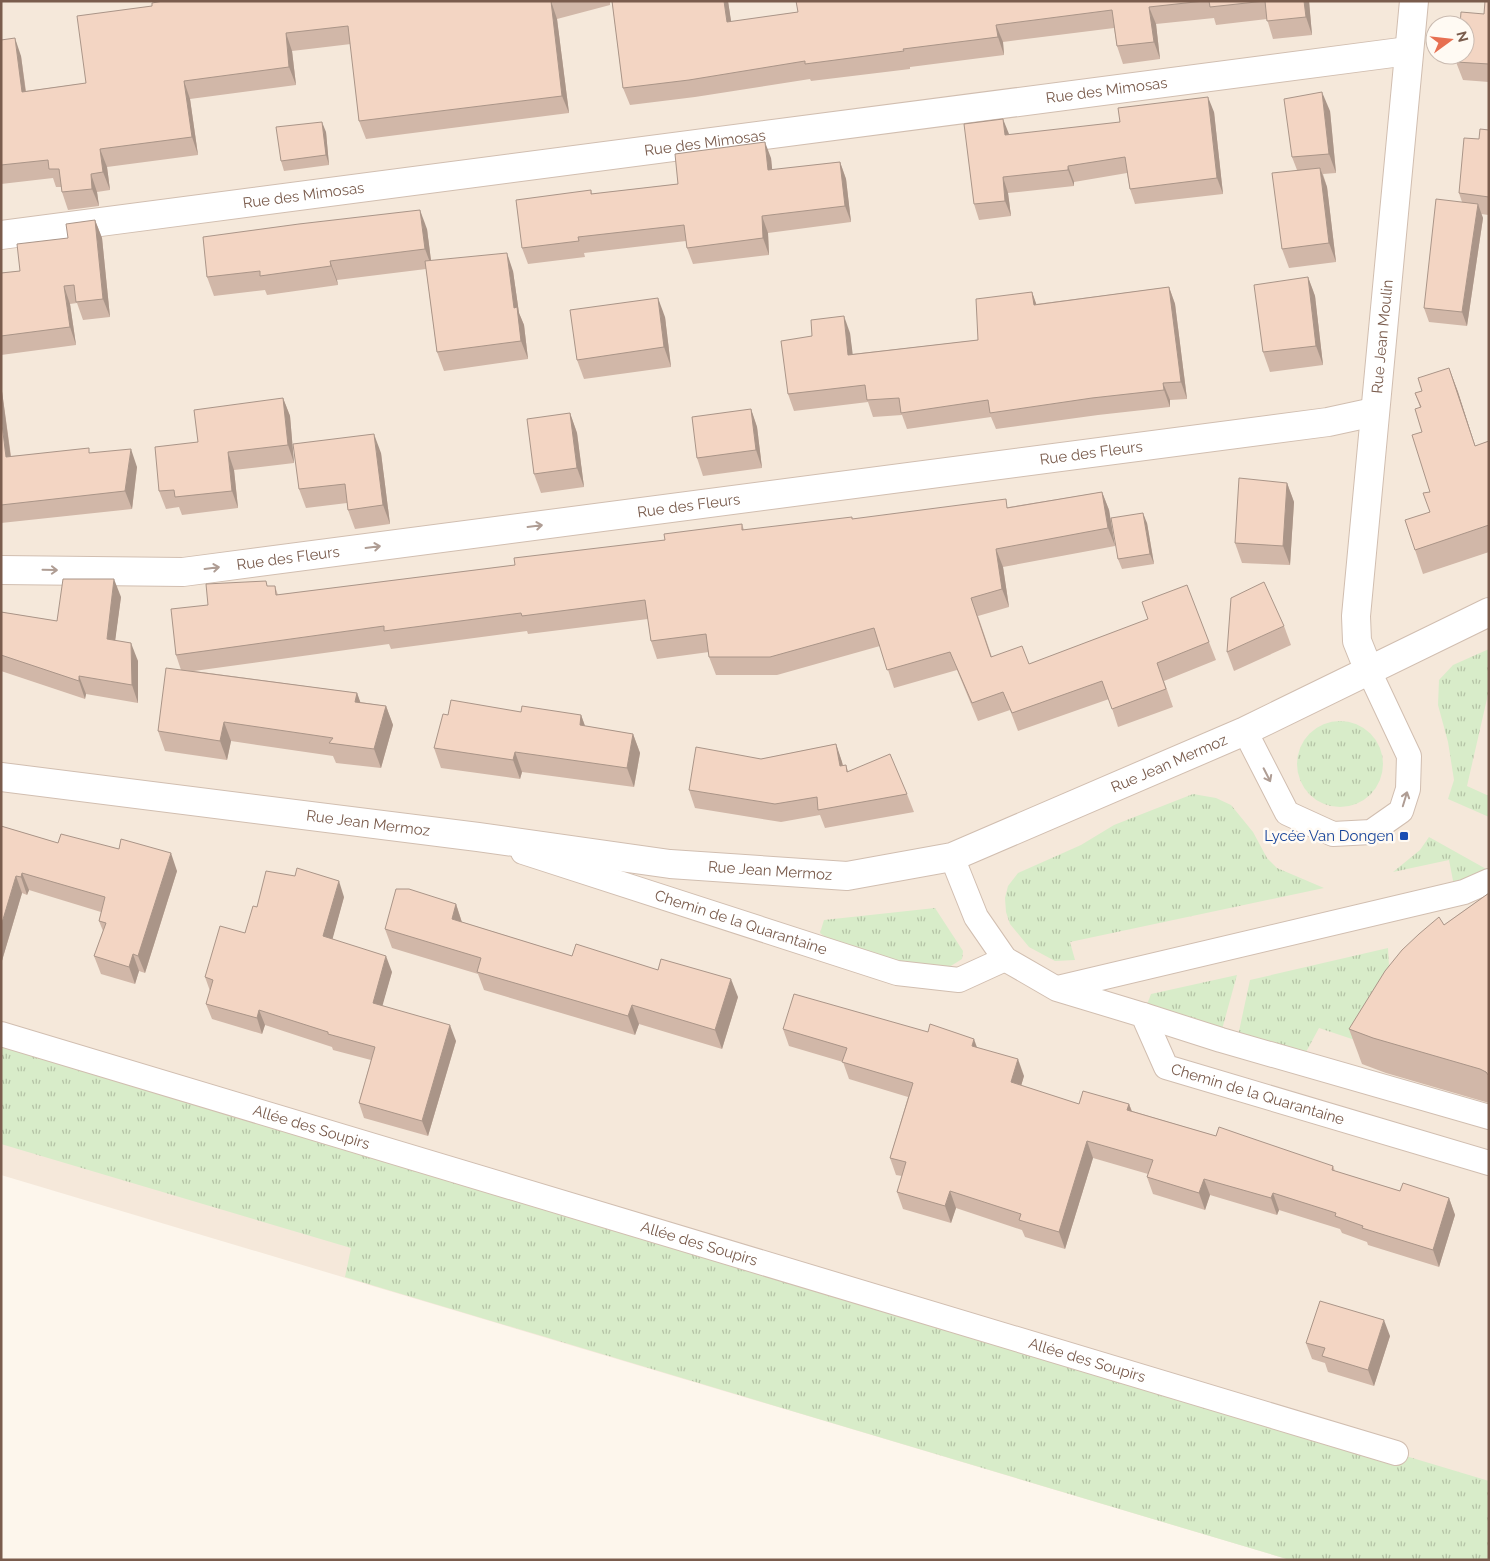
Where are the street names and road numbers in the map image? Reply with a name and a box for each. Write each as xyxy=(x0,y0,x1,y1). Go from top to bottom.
street label: Rue des Mimosas xyxy=(1045,74,1168,107)
street label: Rue des Mimosas xyxy=(643,126,767,160)
street label: Rue des Mimosas xyxy=(242,179,365,212)
street label: Rue Jean Moulin xyxy=(1368,279,1397,394)
street label: Rue des Fleurs xyxy=(1039,437,1144,469)
street label: Rue des Fleurs xyxy=(636,490,741,521)
street label: Rue des Fleurs xyxy=(236,543,341,574)
street label: Rue Jean Mermoz xyxy=(1108,731,1230,797)
street label: Rue Jean Mermoz xyxy=(305,806,431,840)
street label: Rue Jean Mermoz xyxy=(707,858,833,884)
street label: Chemin de la Quarantaine xyxy=(652,886,830,959)
street label: Chemin de la Quarantaine xyxy=(1169,1060,1347,1129)
street label: Allée des Soupirs xyxy=(251,1101,372,1153)
street label: Allée des Soupirs xyxy=(639,1218,760,1270)
street label: Allée des Soupirs xyxy=(1027,1334,1148,1386)

